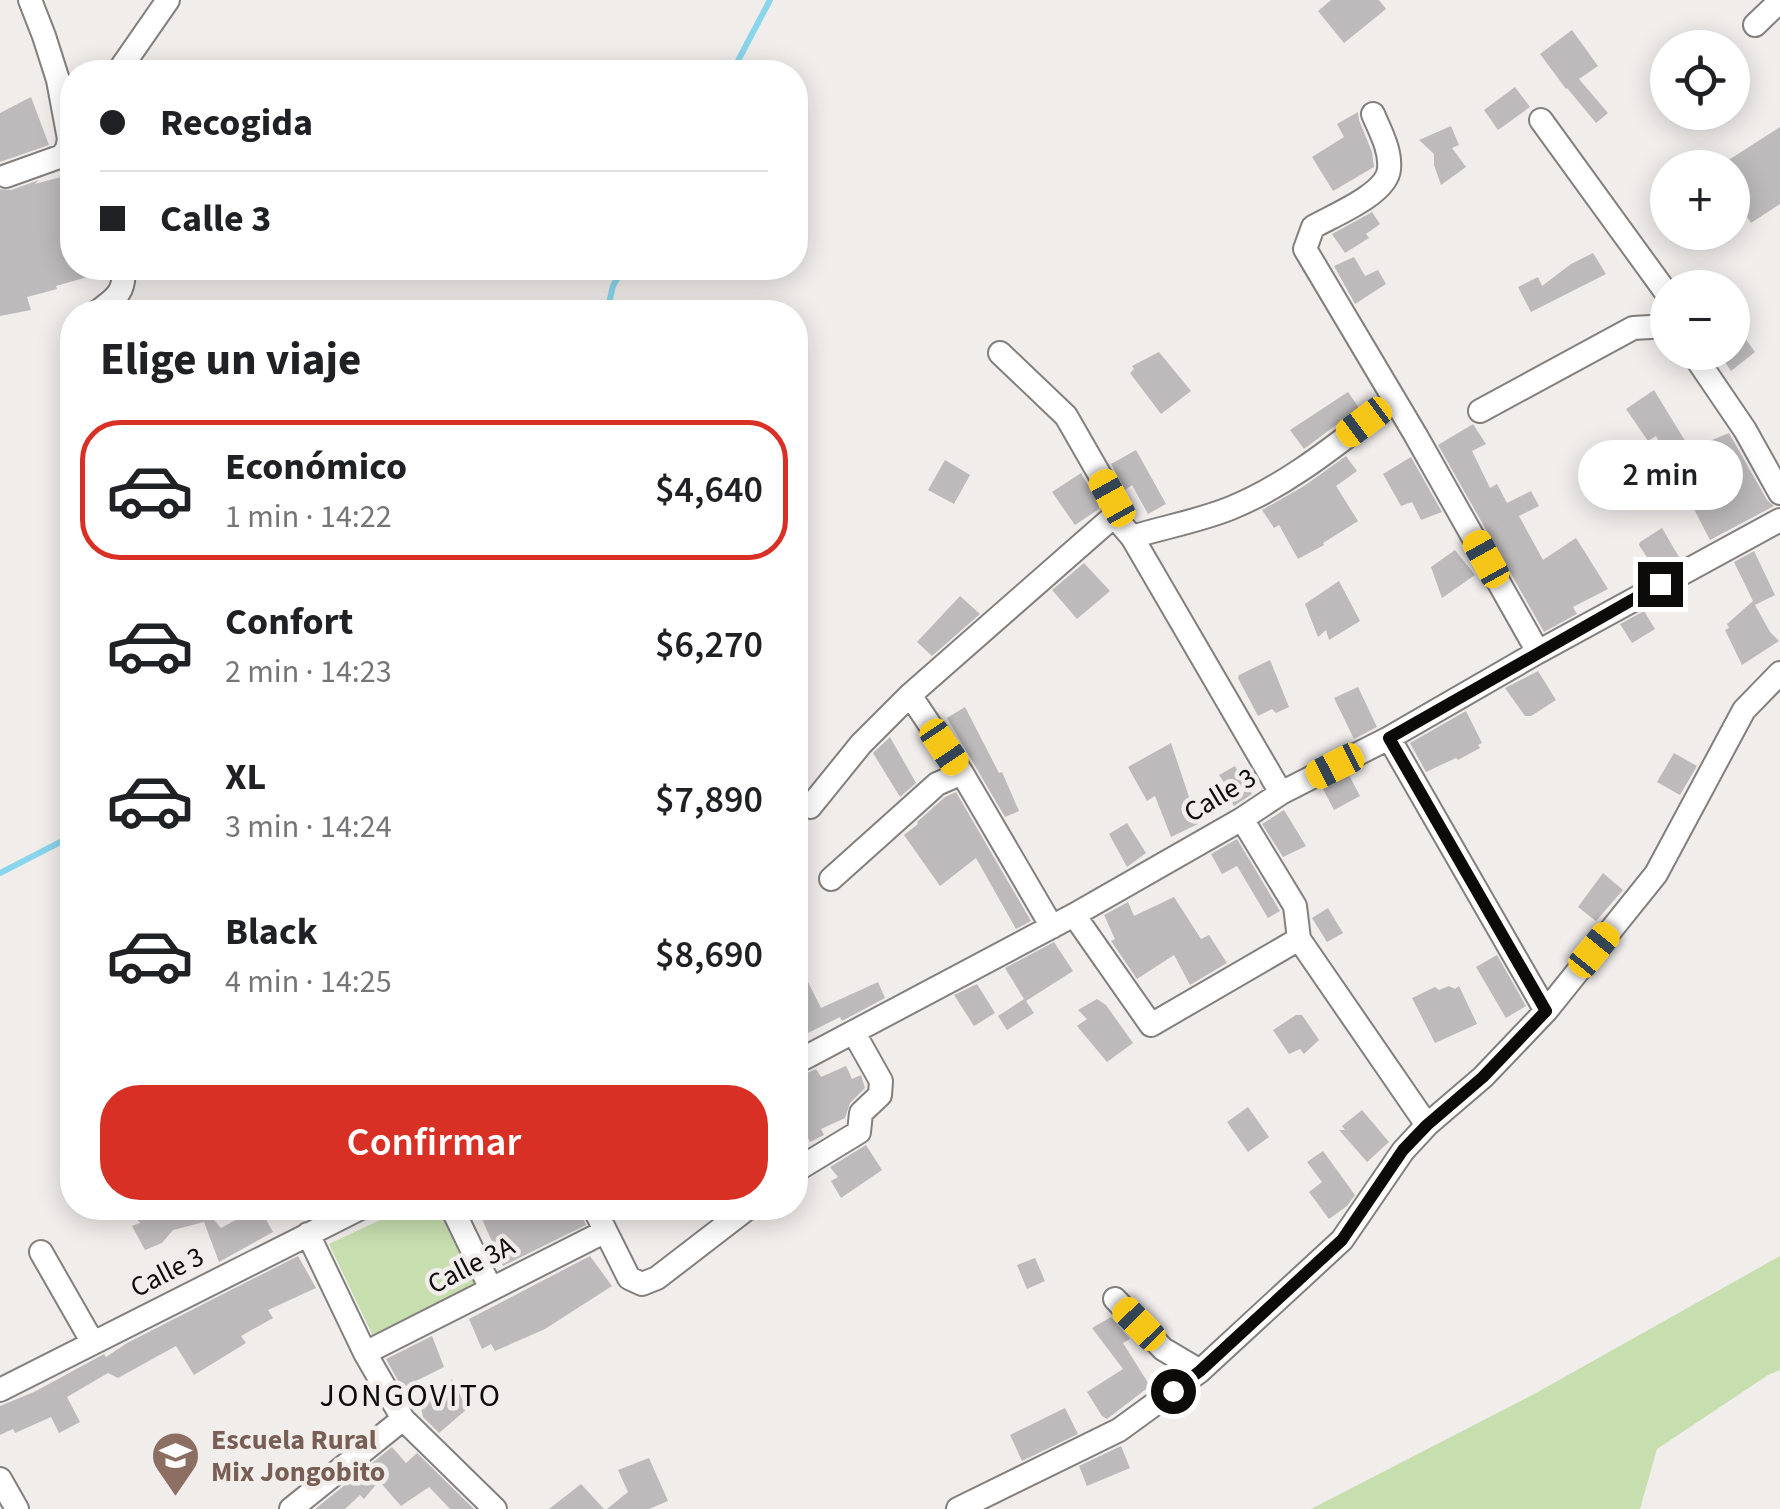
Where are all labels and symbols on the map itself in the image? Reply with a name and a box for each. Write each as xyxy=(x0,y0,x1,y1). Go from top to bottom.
car xyxy=(1331,392,1397,452)
callout: 2 min xyxy=(1578,439,1742,509)
car xyxy=(1084,464,1140,532)
car xyxy=(1458,525,1514,593)
route end xyxy=(1638,562,1683,607)
car xyxy=(915,714,973,780)
car xyxy=(1301,739,1369,793)
street label: Calle 3 xyxy=(1176,758,1264,832)
car xyxy=(1563,917,1625,983)
street label: Calle 3A xyxy=(420,1226,522,1304)
street label: Calle 3 xyxy=(123,1237,211,1307)
car xyxy=(1107,1292,1171,1356)
route start xyxy=(1151,1369,1196,1414)
district label: JONGOVITO xyxy=(320,1373,503,1419)
place label: Escuela Rural Mix Jongobito xyxy=(211,1420,385,1492)
school or university icon: Escuela Rural Mix Jongobito xyxy=(150,1430,202,1498)

